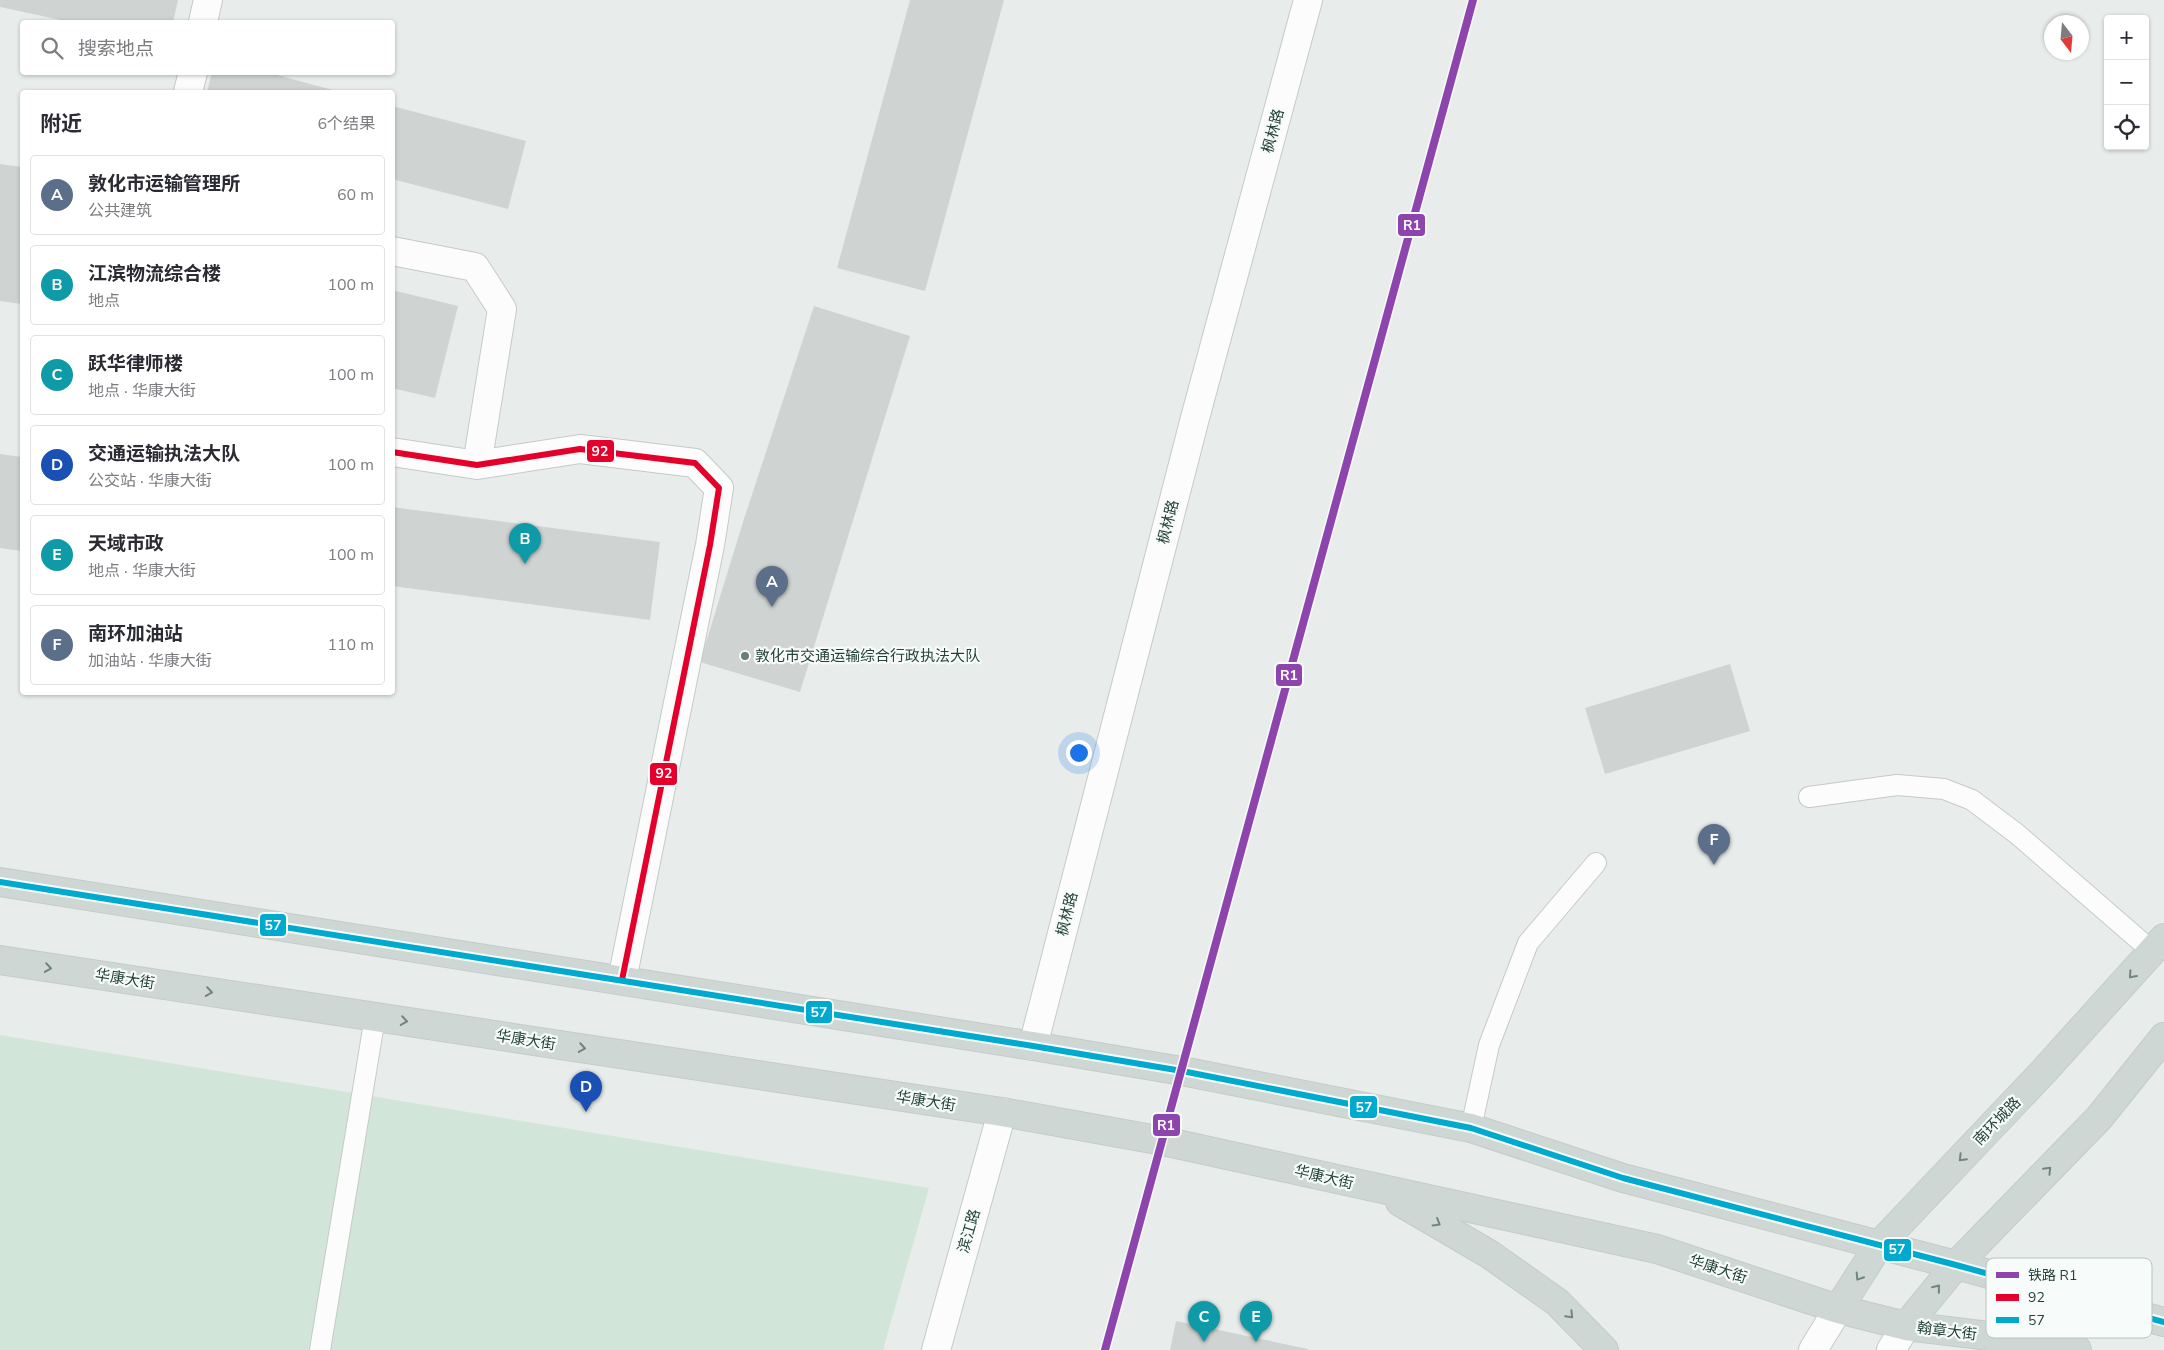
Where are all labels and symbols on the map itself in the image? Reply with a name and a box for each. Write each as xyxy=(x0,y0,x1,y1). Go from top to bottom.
north arrow xyxy=(2044,15,2089,60)
street label: 枫林路 xyxy=(1258,107,1288,155)
line badge: R1 xyxy=(1397,213,1426,237)
text: R1 xyxy=(1403,216,1421,235)
line badge: 92 xyxy=(586,439,615,463)
text: 92 xyxy=(592,442,608,461)
street label: 枫林路 xyxy=(1153,498,1183,546)
pin: B xyxy=(509,523,541,564)
pin: A xyxy=(756,566,788,607)
place label: 敦化市交通运输综合行政执法大队 xyxy=(755,646,980,666)
marker: 敦化市交通运输综合行政执法大队 xyxy=(739,650,751,662)
line badge: R1 xyxy=(1275,663,1303,687)
text: R1 xyxy=(1280,666,1298,685)
your location xyxy=(1066,740,1092,766)
line badge: 92 xyxy=(649,762,678,786)
text: 92 xyxy=(656,764,672,783)
pin: F xyxy=(1698,824,1730,865)
street label: 枫林路 xyxy=(1052,890,1082,938)
line badge: 57 xyxy=(259,913,287,937)
text: 57 xyxy=(265,916,281,935)
one-way arrow xyxy=(44,962,53,972)
street label: 华康大街 xyxy=(94,964,156,994)
one-way arrow xyxy=(2129,969,2138,978)
one-way arrow xyxy=(205,986,213,996)
line badge: 57 xyxy=(805,1000,833,1024)
text: 57 xyxy=(811,1003,827,1022)
one-way arrow xyxy=(400,1016,409,1026)
street label: 华康大街 xyxy=(495,1025,557,1055)
one-way arrow xyxy=(578,1043,586,1053)
pin: D xyxy=(570,1071,602,1112)
street label: 华康大街 xyxy=(895,1086,957,1116)
street label: 南环城路 xyxy=(1969,1092,2025,1150)
line badge: 57 xyxy=(1349,1095,1378,1119)
text: 57 xyxy=(1356,1098,1372,1117)
line badge: R1 xyxy=(1152,1113,1181,1137)
text: R1 xyxy=(1157,1116,1175,1135)
one-way arrow xyxy=(1959,1152,1968,1161)
street label: 华康大街 xyxy=(1293,1161,1355,1193)
one-way arrow xyxy=(2042,1167,2051,1176)
street label: 滨江路 xyxy=(953,1207,985,1255)
one-way arrow xyxy=(1431,1217,1440,1227)
line badge: 57 xyxy=(1883,1238,1912,1262)
text: 57 xyxy=(1889,1240,1905,1259)
street label: 华康大街 xyxy=(1686,1250,1750,1288)
legend xyxy=(1986,1258,2152,1338)
text: 铁路 R1 xyxy=(2028,1266,2077,1285)
one-way arrow xyxy=(1855,1271,1865,1280)
one-way arrow xyxy=(1931,1285,1940,1294)
text: 92 xyxy=(2028,1288,2045,1307)
pin: C xyxy=(1188,1301,1220,1342)
pin: E xyxy=(1240,1301,1272,1342)
one-way arrow xyxy=(1564,1309,1573,1318)
text: 57 xyxy=(2028,1311,2045,1330)
street label: 翰章大街 xyxy=(1916,1317,1978,1345)

